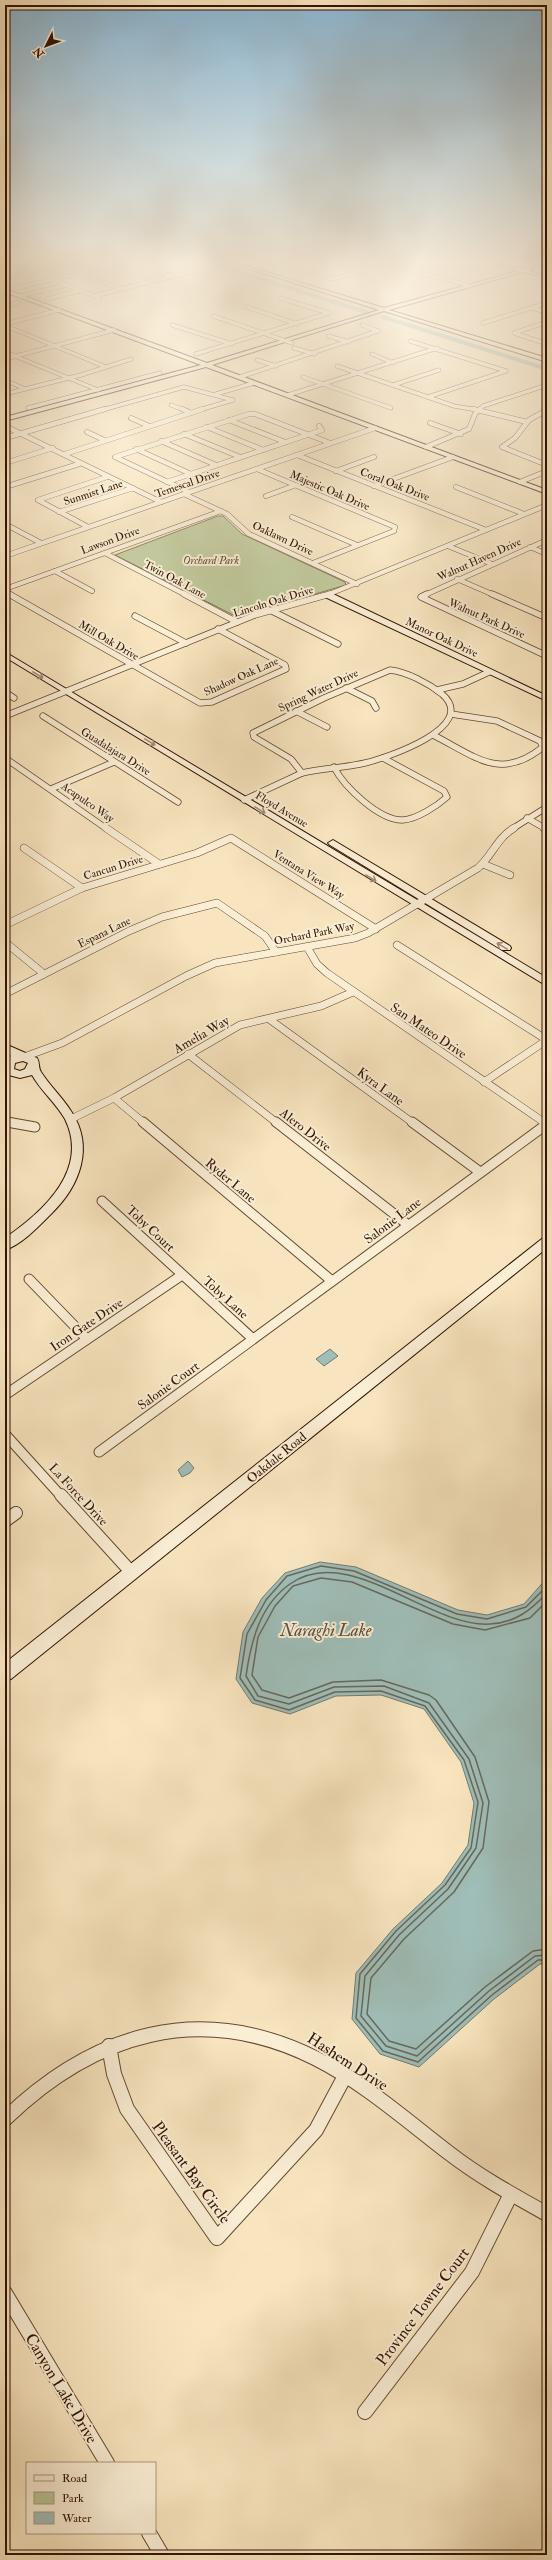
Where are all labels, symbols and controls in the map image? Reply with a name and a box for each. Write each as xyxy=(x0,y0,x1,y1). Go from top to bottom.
north arrow xyxy=(26,26,66,66)
text: N xyxy=(30,43,48,61)
street label: Coral Oak Drive xyxy=(358,465,432,504)
street label: Temescal Drive xyxy=(153,466,222,501)
street label: Majestic Oak Drive xyxy=(288,468,372,514)
street label: Sunmist Lane xyxy=(62,477,125,508)
street label: Oaklawn Drive xyxy=(250,519,316,558)
street label: Lawson Drive xyxy=(79,524,142,557)
street label: Walnut Haven Drive xyxy=(434,535,524,584)
park label: Orchard Park xyxy=(183,554,239,567)
street label: Twin Oak Lane xyxy=(141,558,208,601)
street label: Lincoln Oak Drive xyxy=(231,583,315,620)
street label: Walnut Park Drive xyxy=(446,595,527,641)
street label: Manor Oak Drive xyxy=(403,615,481,660)
street label: Mill Oak Drive xyxy=(76,618,142,663)
street label: Shadow Oak Lane xyxy=(202,654,281,699)
street label: Spring Water Drive xyxy=(276,666,361,716)
one-way arrow xyxy=(32,671,44,679)
street label: Guadalajara Drive xyxy=(78,725,153,779)
one-way arrow xyxy=(144,738,155,746)
street label: Acapulco Way xyxy=(57,779,117,826)
street label: Floyd Avenue xyxy=(252,789,311,831)
one-way arrow xyxy=(255,805,266,814)
street label: Ventana View Way xyxy=(270,847,347,902)
street label: Cancun Drive xyxy=(82,852,145,883)
one-way arrow xyxy=(365,874,377,882)
street label: Espana Lane xyxy=(76,914,134,952)
street label: Orchard Park Way xyxy=(273,919,356,949)
one-way arrow xyxy=(496,941,508,949)
street label: San Mateo Drive xyxy=(387,1000,470,1062)
street label: Amelia Way xyxy=(170,1012,233,1059)
street label: Kyra Lane xyxy=(353,1064,407,1110)
street label: Alero Drive xyxy=(276,1104,335,1155)
street label: Ryder Lane xyxy=(201,1155,259,1208)
street label: Salonie Lane xyxy=(361,1194,425,1247)
street label: Toby Court xyxy=(122,1202,178,1256)
street label: Toby Lane xyxy=(199,1273,252,1324)
street label: Iron Gate Drive xyxy=(47,1294,126,1355)
street label: Salonie Court xyxy=(135,1358,202,1413)
street label: Oakdale Road xyxy=(243,1428,310,1487)
street label: La Force Drive xyxy=(45,1460,112,1530)
water label: Naraghi Lake xyxy=(280,1620,372,1641)
street label: Hashem Drive xyxy=(303,2028,392,2096)
street label: Pleasant Bay Circle xyxy=(147,2117,235,2228)
street label: Province Towne Court xyxy=(372,2243,474,2370)
street label: Canyon Lake Drive xyxy=(20,2330,102,2447)
legend xyxy=(26,2462,156,2534)
text: Road xyxy=(62,2471,87,2486)
text: Park xyxy=(62,2491,84,2506)
text: Water xyxy=(61,2511,92,2526)

